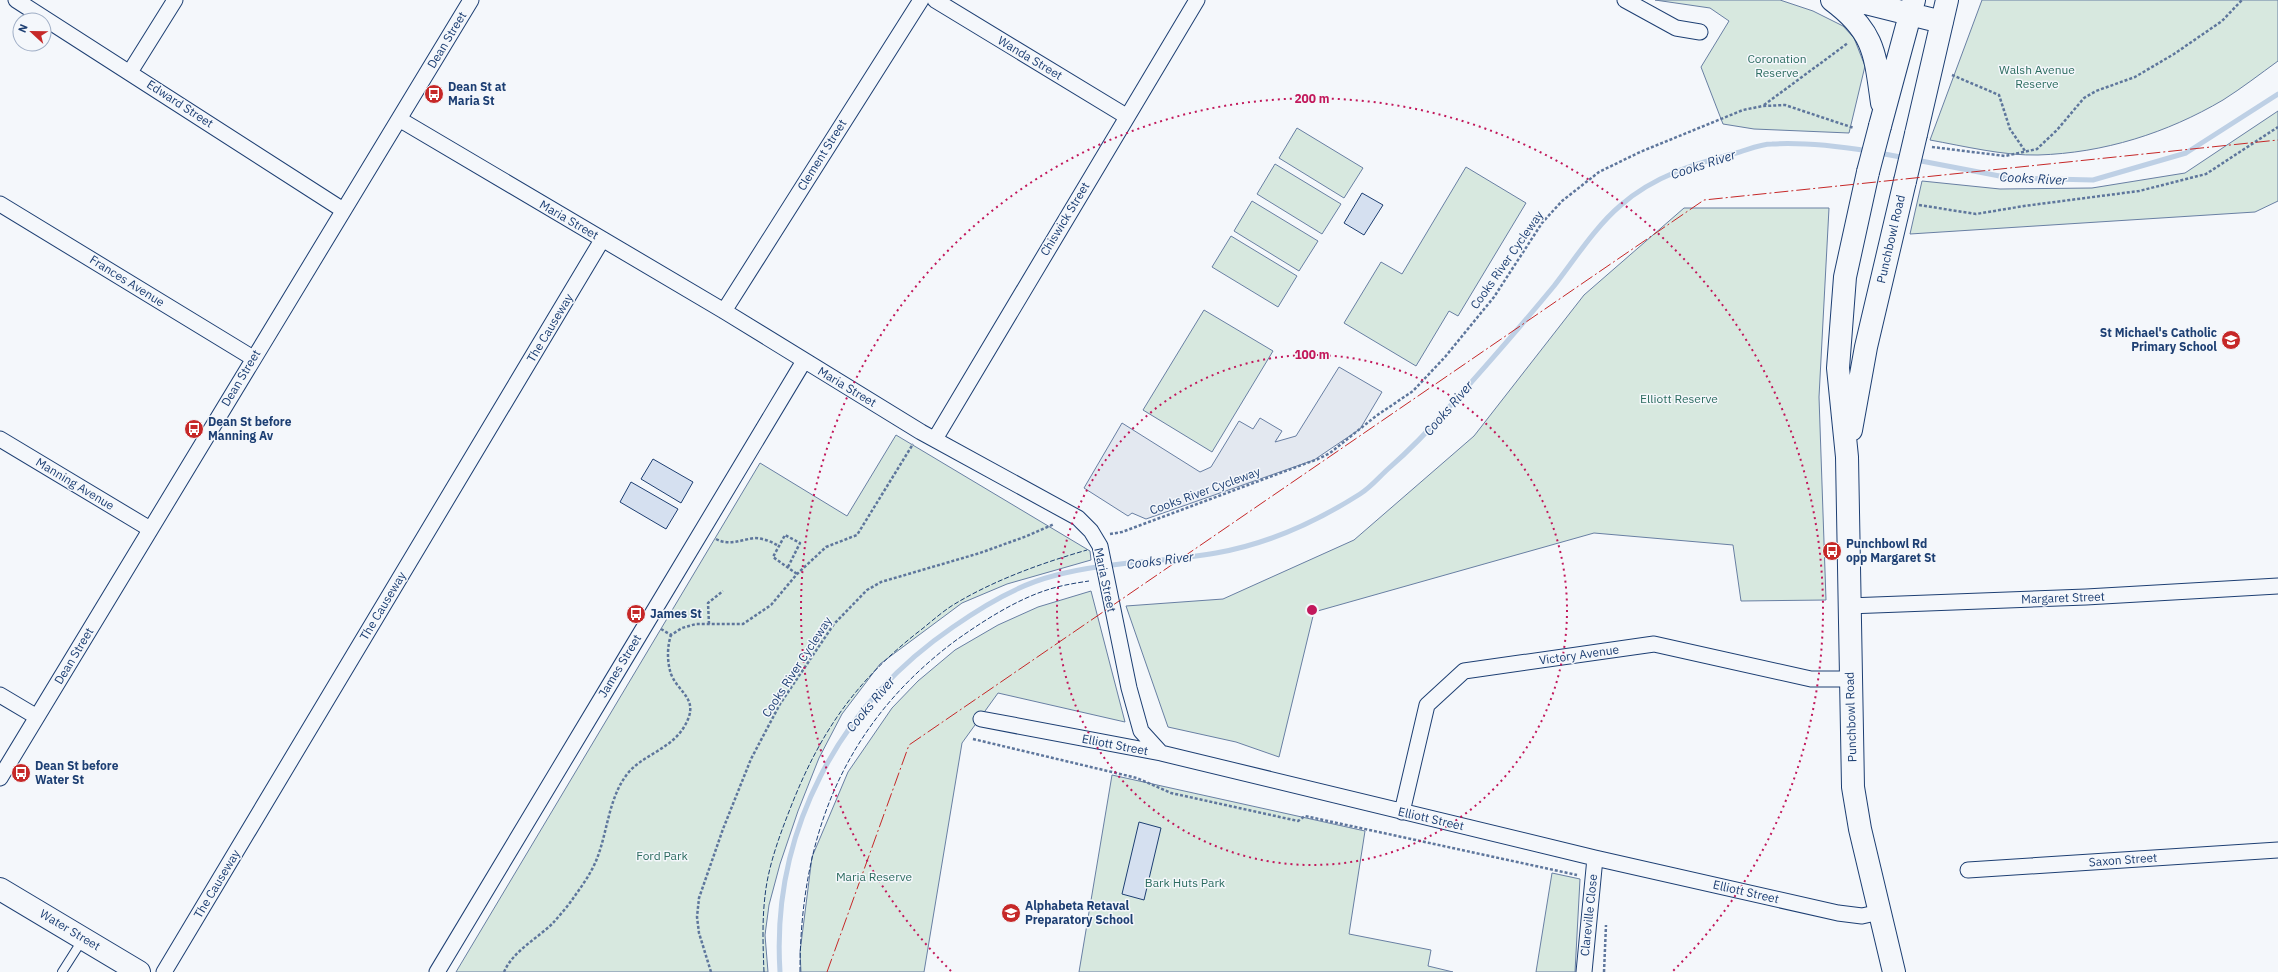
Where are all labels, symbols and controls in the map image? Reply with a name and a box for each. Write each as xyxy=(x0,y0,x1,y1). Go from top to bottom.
street label: Dean Street xyxy=(424,9,469,71)
north arrow xyxy=(12,12,52,52)
text: N xyxy=(15,22,31,35)
street label: Wanda Street xyxy=(995,32,1065,83)
park label: Coronation Reserve xyxy=(1747,51,1807,80)
park label: Walsh Avenue Reserve xyxy=(1999,62,2075,91)
street label: Edward Street xyxy=(144,76,216,131)
place label: Dean St at Maria St xyxy=(448,79,507,108)
bus stop icon: Dean St at Maria St xyxy=(423,83,445,105)
text: 200 m xyxy=(1294,91,1330,106)
street label: Clement Street xyxy=(794,116,849,193)
water label: Cooks River xyxy=(1669,146,1739,183)
water label: Cooks River xyxy=(1999,168,2068,189)
street label: Chiswick Street xyxy=(1037,179,1092,258)
street label: Punchbowl Road xyxy=(1873,193,1908,285)
street label: Maria Street xyxy=(537,197,601,242)
street label: Cooks River Cycleway xyxy=(1467,208,1546,312)
street label: Frances Avenue xyxy=(87,252,168,310)
street label: The Causeway xyxy=(523,291,576,365)
place label: St Michael's Catholic Primary School xyxy=(2100,325,2217,354)
school or university icon: St Michael's Catholic Primary School xyxy=(2220,329,2242,351)
street label: Dean Street xyxy=(218,347,263,409)
text: 100 m xyxy=(1294,347,1330,362)
street label: Maria Street xyxy=(815,363,879,410)
water label: Cooks River xyxy=(1420,376,1478,439)
park label: Elliott Reserve xyxy=(1640,391,1718,406)
place label: Dean St before Manning Av xyxy=(208,414,292,443)
bus stop icon: Dean St before Manning Av xyxy=(183,418,205,440)
street label: Manning Avenue xyxy=(33,454,118,513)
street label: Cooks River Cycleway xyxy=(1147,464,1262,518)
place label: Punchbowl Rd opp Margaret St xyxy=(1846,536,1936,565)
bus stop icon: Punchbowl Rd opp Margaret St xyxy=(1821,540,1843,562)
street label: Maria Street xyxy=(1091,546,1120,614)
water label: Cooks River xyxy=(1126,548,1196,573)
street label: The Causeway xyxy=(356,569,409,643)
street label: Margaret Street xyxy=(2021,589,2105,606)
bus stop icon: James St xyxy=(625,603,647,625)
centre of rings xyxy=(1305,603,1319,617)
place label: James St xyxy=(650,606,702,621)
street label: Cooks River Cycleway xyxy=(758,614,835,720)
street label: Dean Street xyxy=(51,625,96,687)
street label: James Street xyxy=(595,631,644,700)
street label: Victory Avenue xyxy=(1538,641,1620,668)
water label: Cooks River xyxy=(842,672,899,736)
street label: Punchbowl Road xyxy=(1841,672,1860,762)
street label: Elliott Street xyxy=(1081,731,1150,758)
place label: Dean St before Water St xyxy=(35,758,119,787)
bus stop icon: Dean St before Water St xyxy=(10,762,32,784)
street label: Elliott Street xyxy=(1397,804,1466,833)
street label: The Causeway xyxy=(190,847,243,921)
park label: Ford Park xyxy=(636,848,688,863)
street label: Saxon Street xyxy=(2088,850,2158,869)
park label: Maria Reserve xyxy=(836,869,913,884)
street label: Clareville Close xyxy=(1577,873,1600,957)
park label: Bark Huts Park xyxy=(1145,875,1226,890)
street label: Elliott Street xyxy=(1712,877,1781,906)
place label: Alphabeta Retaval Preparatory School xyxy=(1025,898,1134,927)
school or university icon: Alphabeta Retaval Preparatory School xyxy=(1000,902,1022,924)
street label: Water Street xyxy=(37,906,103,953)

